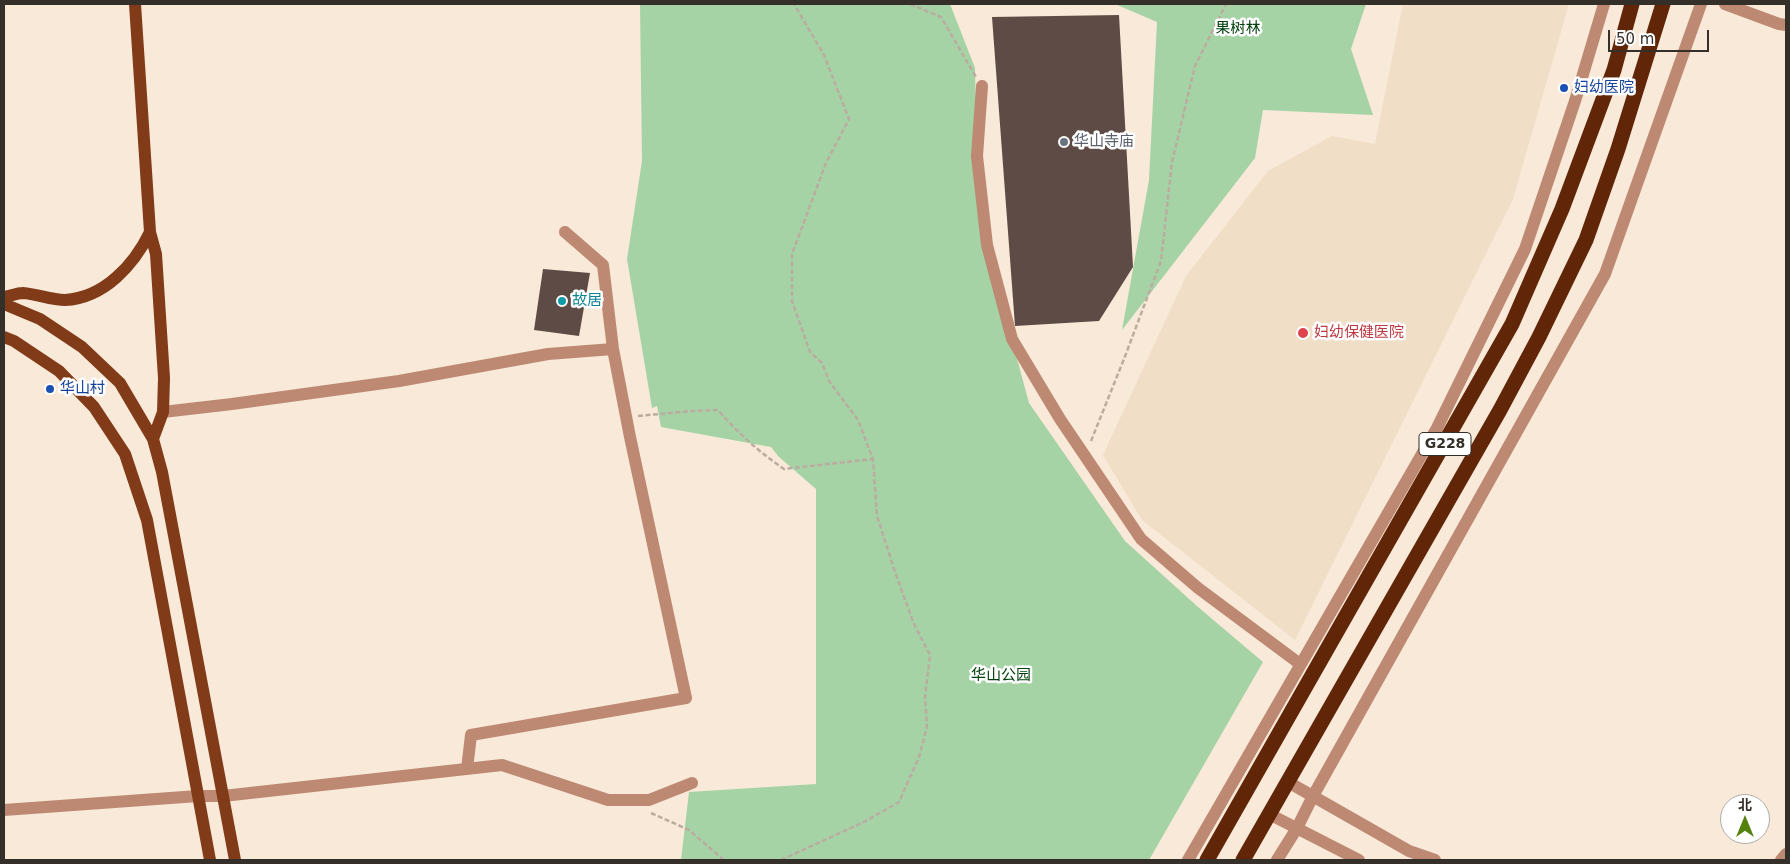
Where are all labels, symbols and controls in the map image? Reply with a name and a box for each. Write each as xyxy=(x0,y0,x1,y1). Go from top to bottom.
park label: 果树林 xyxy=(1216,20,1260,38)
scale bar xyxy=(1610,20,1711,52)
text: 50 m xyxy=(1616,30,1654,48)
place label: 妇幼医院 xyxy=(1574,79,1634,97)
marker: 妇幼医院 xyxy=(1558,82,1570,94)
place label: 华山寺庙 xyxy=(1074,133,1134,151)
marker: 华山寺庙 xyxy=(1058,136,1070,148)
place label: 故居 xyxy=(572,292,602,310)
marker: 故居 xyxy=(556,295,568,307)
place label: 妇幼保健医院 xyxy=(1314,324,1404,342)
marker: 妇幼保健医院 xyxy=(1296,326,1310,340)
place label: 华山村 xyxy=(60,380,105,398)
marker: 华山村 xyxy=(44,383,56,395)
road number: G228 xyxy=(1419,432,1471,456)
park label: 华山公园 xyxy=(971,667,1031,685)
north arrow xyxy=(1720,794,1770,844)
text: 北 xyxy=(1738,797,1752,813)

